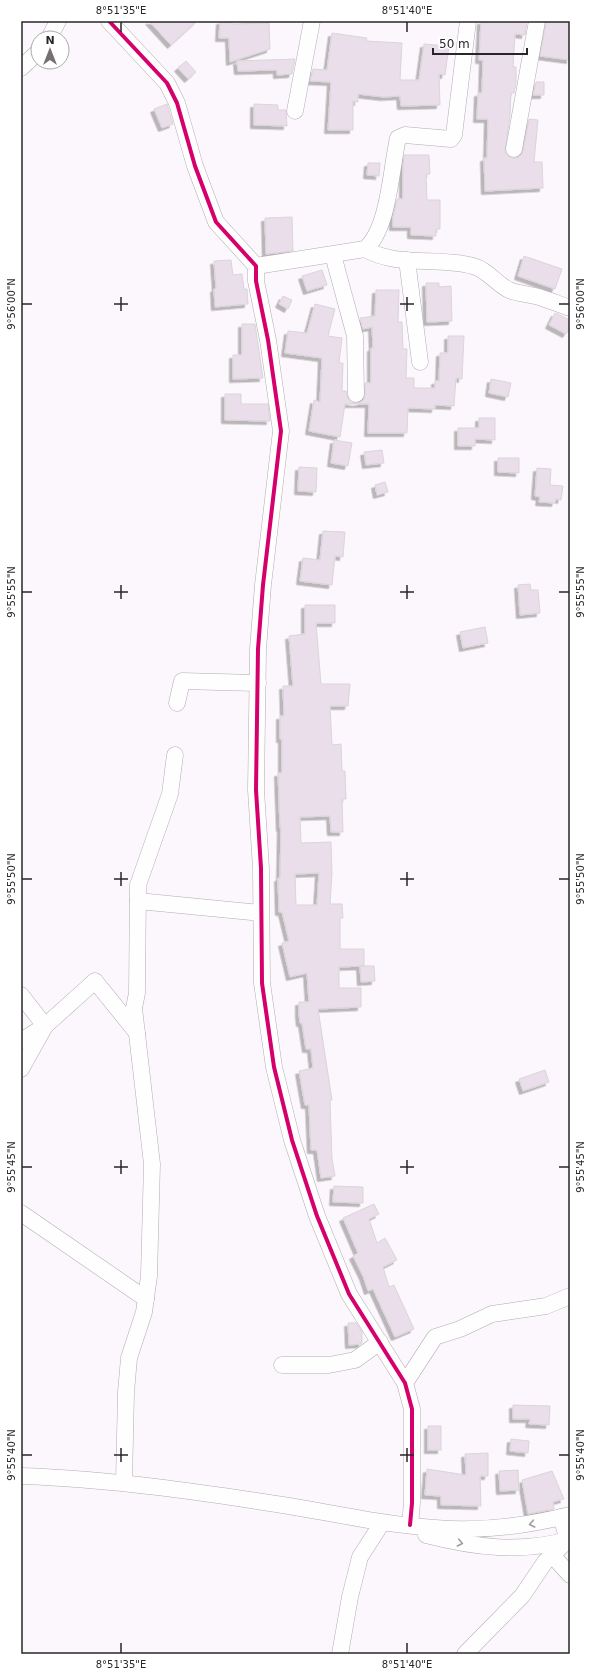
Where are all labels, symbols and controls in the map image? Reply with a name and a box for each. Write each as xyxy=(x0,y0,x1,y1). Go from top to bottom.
text: 8°51'35"E xyxy=(96,5,146,16)
text: 8°51'40"E xyxy=(382,5,432,16)
north arrow xyxy=(30,30,70,70)
scale bar xyxy=(433,30,527,56)
text: N xyxy=(45,34,55,47)
text: 50 m xyxy=(439,37,470,51)
text: 9°56'00"N xyxy=(6,278,17,330)
text: 9°56'00"N xyxy=(575,278,586,330)
text: 9°55'55"N xyxy=(6,566,17,618)
text: 9°55'55"N xyxy=(575,566,586,618)
text: 9°55'50"N xyxy=(6,853,17,905)
text: 9°55'50"N xyxy=(575,853,586,905)
text: 9°55'45"N xyxy=(6,1141,17,1193)
text: 9°55'45"N xyxy=(575,1141,586,1193)
text: 9°55'40"N xyxy=(6,1429,17,1481)
text: 9°55'40"N xyxy=(575,1429,586,1481)
one-way arrow xyxy=(529,1519,535,1527)
one-way arrow xyxy=(456,1538,463,1547)
text: 8°51'35"E xyxy=(96,1659,146,1670)
text: 8°51'40"E xyxy=(382,1659,432,1670)

